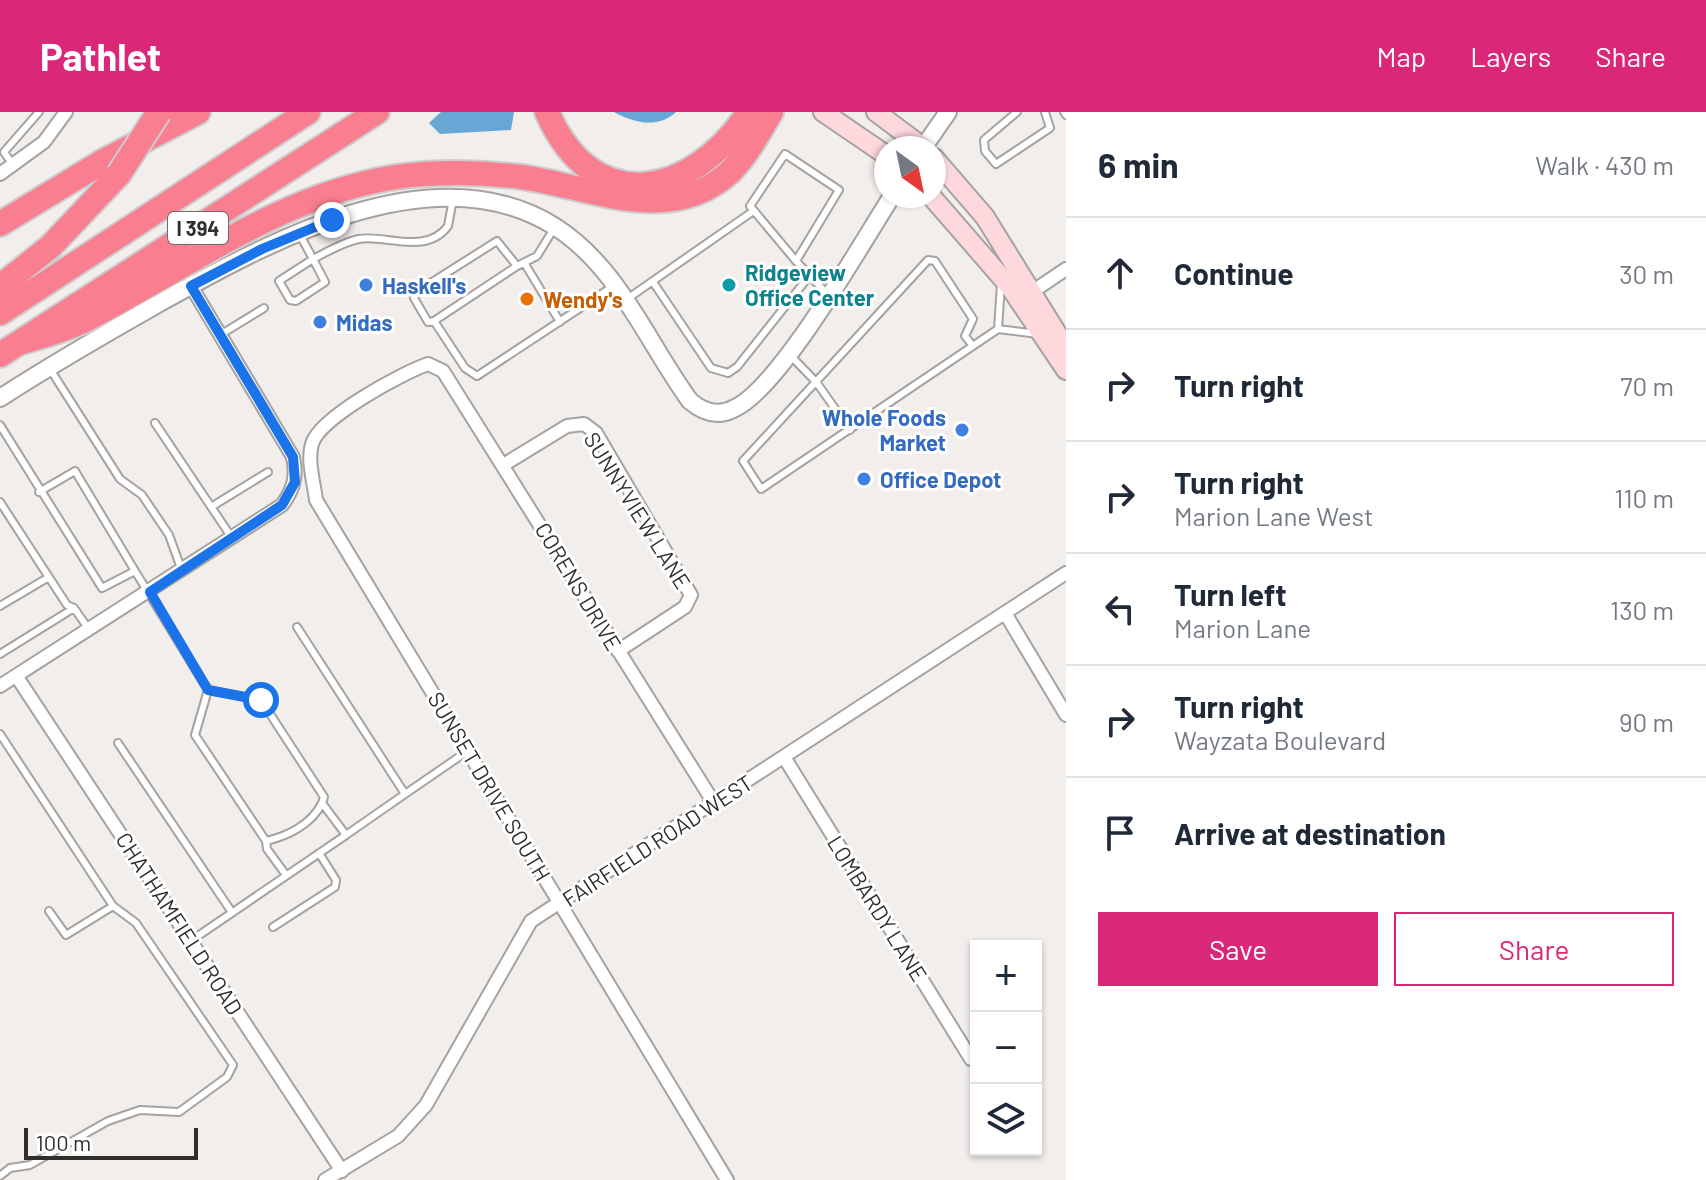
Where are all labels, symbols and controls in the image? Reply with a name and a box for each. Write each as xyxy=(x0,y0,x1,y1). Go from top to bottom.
text: Pathlet xyxy=(40,33,161,79)
text: Map xyxy=(1376,39,1426,73)
text: Layers xyxy=(1470,39,1551,73)
text: Share xyxy=(1595,39,1666,73)
north arrow xyxy=(874,136,946,208)
text: 6 min xyxy=(1098,144,1179,185)
text: Walk · 430 m xyxy=(1535,149,1674,180)
route end xyxy=(314,202,350,238)
road number: I 394 xyxy=(168,212,228,244)
icon: ahead xyxy=(1098,251,1142,295)
text: Continue xyxy=(1174,255,1294,291)
text: 30 m xyxy=(1619,258,1674,289)
place label: Ridgeview Office Center xyxy=(745,259,875,310)
place label: Haskell's xyxy=(382,272,466,298)
marker: Haskell's xyxy=(357,276,375,294)
marker: Ridgeview Office Center xyxy=(720,276,738,294)
place label: Wendy's xyxy=(543,286,623,312)
marker: Wendy's xyxy=(518,290,536,308)
place label: Midas xyxy=(336,309,392,335)
marker: Midas xyxy=(311,313,329,331)
icon: right xyxy=(1098,363,1142,407)
text: Turn right xyxy=(1174,367,1304,403)
text: 70 m xyxy=(1620,370,1674,401)
place label: Whole Foods Market xyxy=(822,404,946,455)
marker: Whole Foods Market xyxy=(953,421,971,439)
street label: SUNNYVIEW LANE xyxy=(579,427,697,593)
text: Turn right xyxy=(1174,464,1304,500)
place label: Office Depot xyxy=(880,466,1002,492)
marker: Office Depot xyxy=(855,470,873,488)
icon: right xyxy=(1098,475,1142,519)
text: 110 m xyxy=(1614,482,1674,513)
text: Marion Lane West xyxy=(1174,500,1373,531)
street label: CORENS DRIVE xyxy=(531,517,627,655)
text: Turn left xyxy=(1174,576,1287,612)
icon: left xyxy=(1098,587,1142,631)
text: 130 m xyxy=(1610,594,1674,625)
text: Marion Lane xyxy=(1174,612,1311,643)
route start xyxy=(243,682,279,718)
street label: SUNSET DRIVE SOUTH xyxy=(423,687,557,885)
text: Turn right xyxy=(1174,688,1304,724)
icon: right xyxy=(1098,699,1142,743)
text: 90 m xyxy=(1619,706,1674,737)
text: Wayzata Boulevard xyxy=(1174,724,1386,755)
street label: FAIRFIELD ROAD WEST xyxy=(557,769,757,911)
icon: arrive xyxy=(1098,811,1142,855)
text: Arrive at destination xyxy=(1174,815,1446,851)
street label: CHATHAMFIELD ROAD xyxy=(111,827,249,1019)
street label: LOMBARDY LANE xyxy=(823,830,933,986)
button: Save xyxy=(1098,912,1378,986)
button: Share xyxy=(1394,912,1674,986)
map controls xyxy=(970,940,1042,1156)
button: + xyxy=(970,940,1042,1012)
button: − xyxy=(970,1012,1042,1084)
button: layers xyxy=(970,1084,1042,1156)
scale bar xyxy=(24,1124,198,1160)
text: 100 m xyxy=(36,1129,91,1155)

